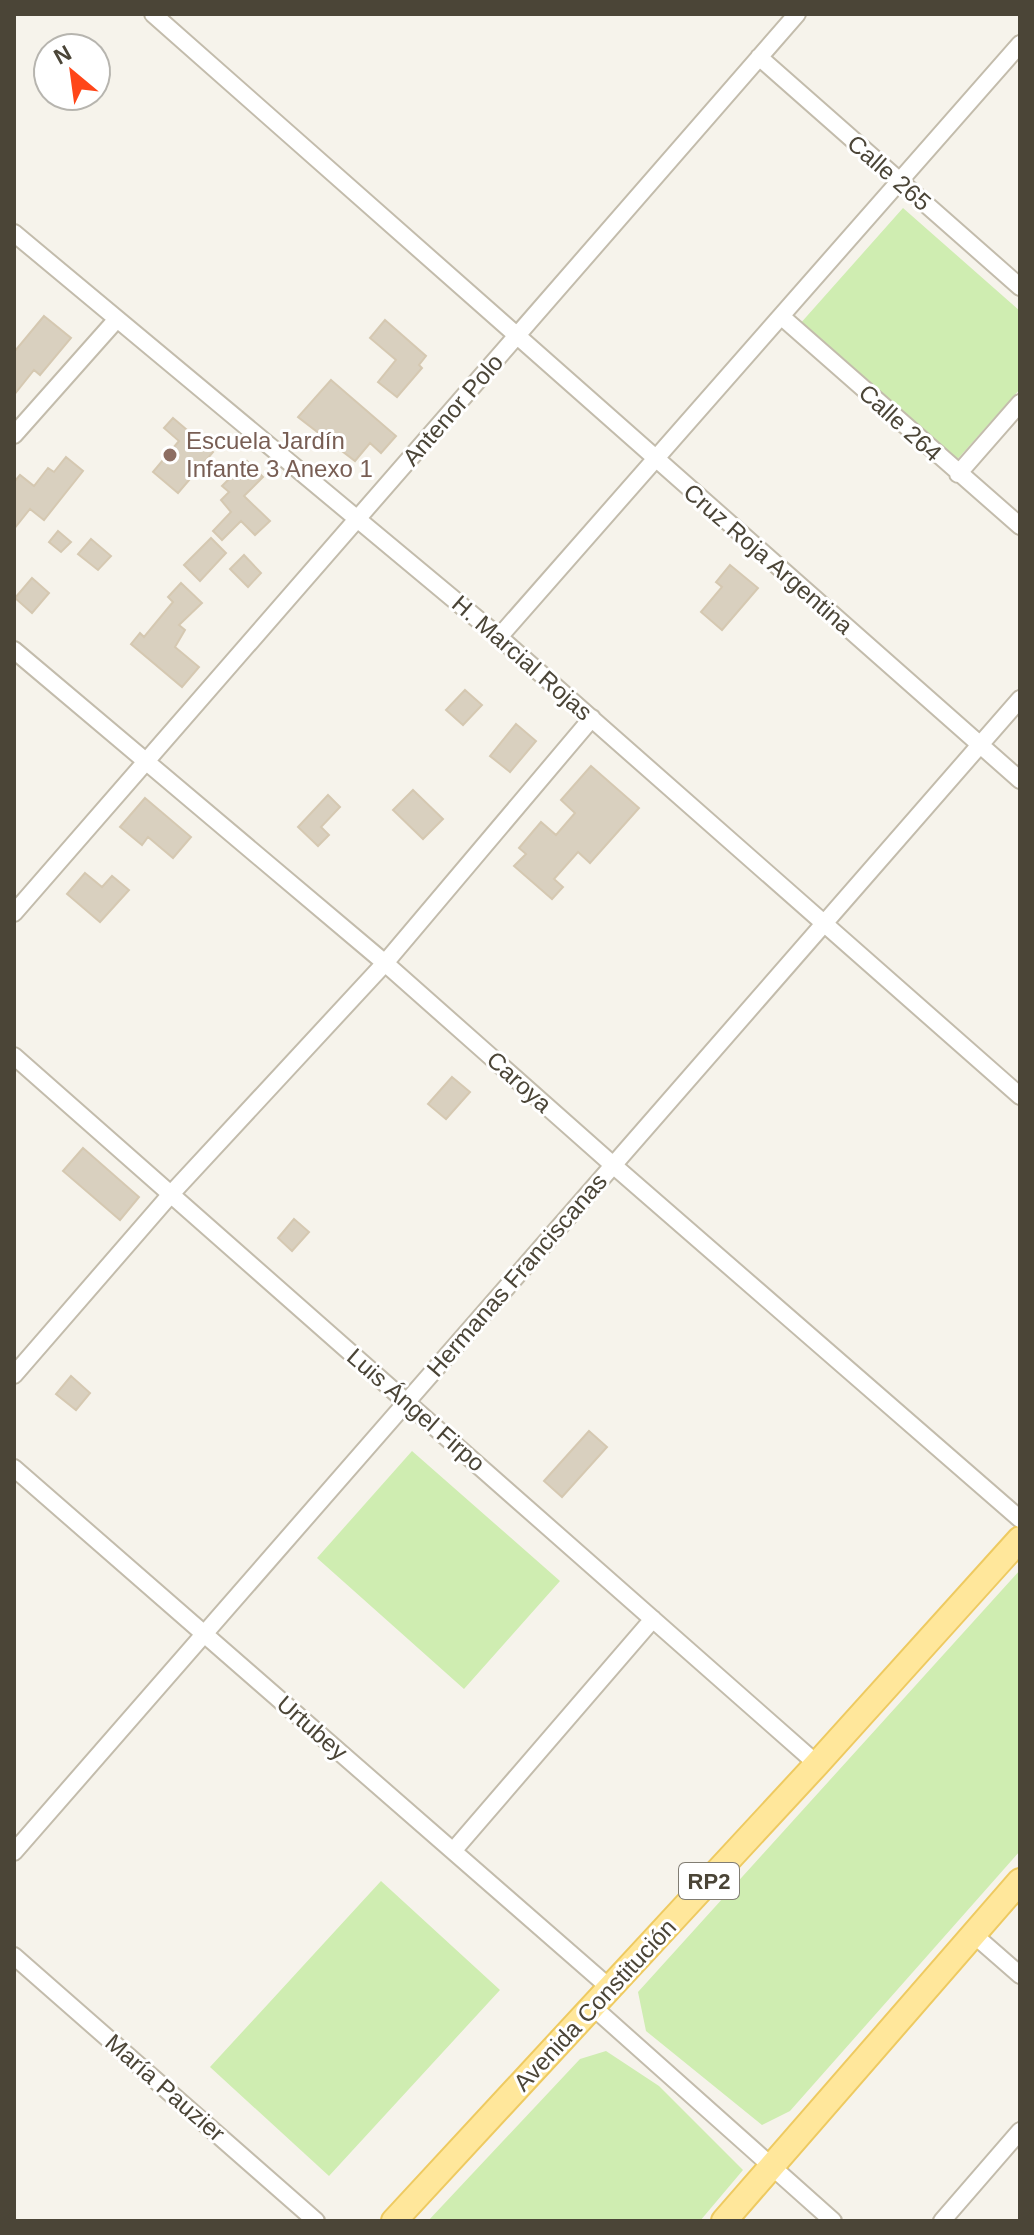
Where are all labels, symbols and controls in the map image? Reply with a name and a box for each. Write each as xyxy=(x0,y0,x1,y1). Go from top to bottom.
north arrow xyxy=(32,32,112,112)
text: N xyxy=(50,40,76,70)
street label: Calle 265 xyxy=(842,129,936,216)
street label: Antenor Polo xyxy=(397,348,508,471)
street label: Calle 264 xyxy=(854,379,947,467)
place label: Escuela Jardín Infante 3 Anexo 1 xyxy=(186,427,373,482)
marker: Escuela Jardín Infante 3 Anexo 1 xyxy=(161,446,179,464)
street label: Cruz Roja Argentina xyxy=(678,478,859,640)
street label: H. Marcial Rojas xyxy=(447,590,598,726)
street label: Caroya xyxy=(482,1046,558,1118)
street label: Hermanas Franciscanas xyxy=(421,1168,612,1382)
street label: Luis Ángel Firpo xyxy=(342,1343,491,1477)
street label: Urtubey xyxy=(272,1690,353,1765)
road number: RP2 xyxy=(679,1863,739,1899)
street label: Avenida Constitución xyxy=(508,1913,681,2096)
street label: María Pauzier xyxy=(100,2028,231,2147)

